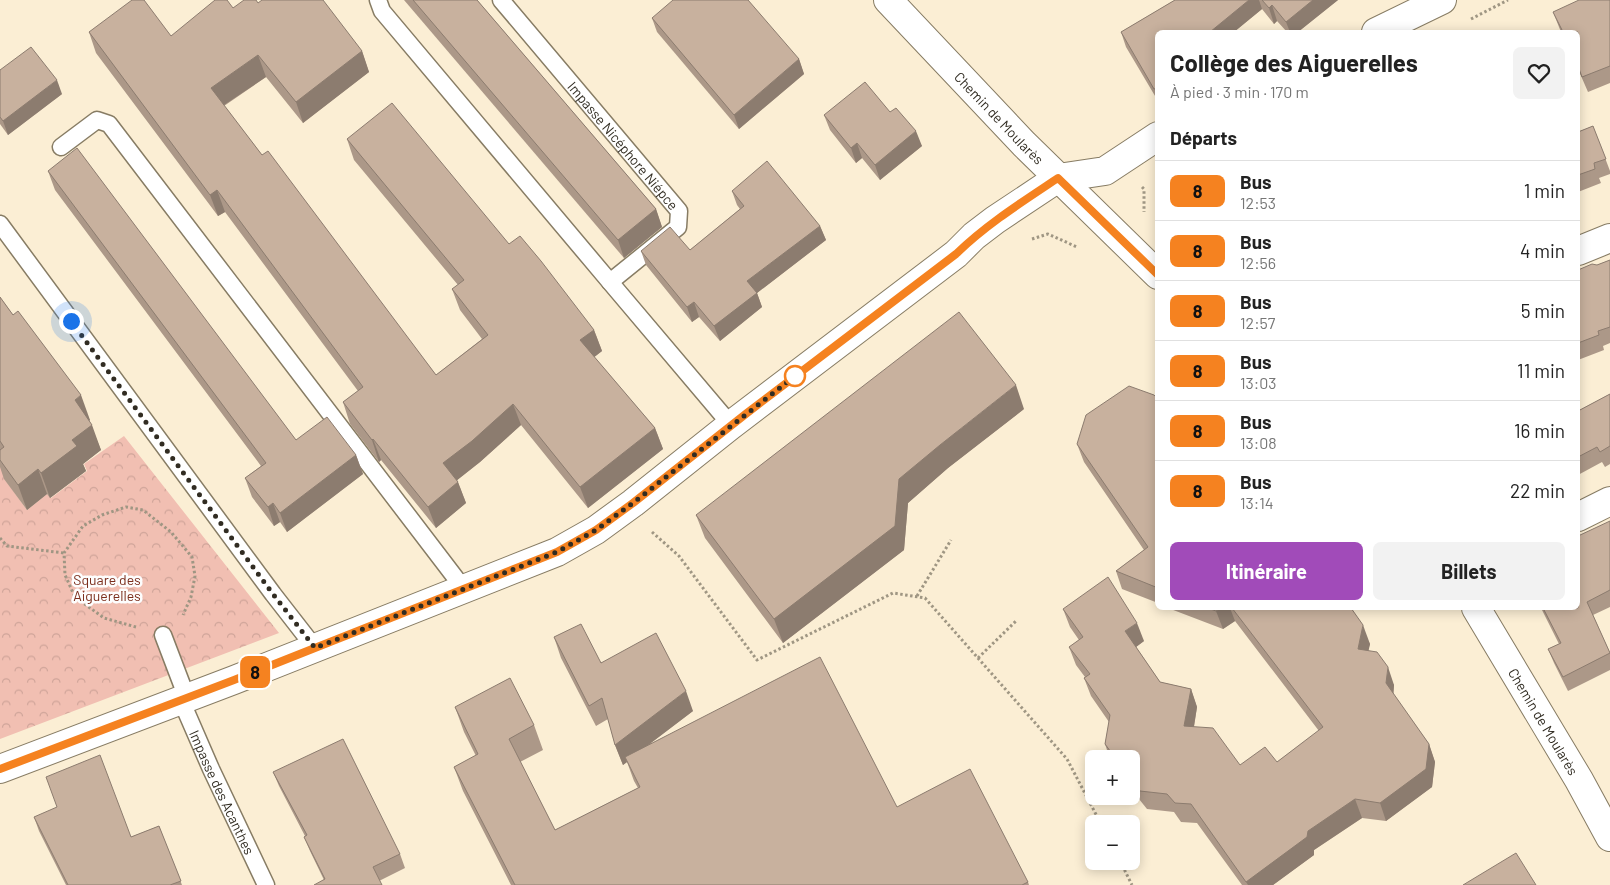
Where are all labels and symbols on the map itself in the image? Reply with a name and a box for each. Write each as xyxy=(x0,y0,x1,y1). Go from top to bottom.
street label: Chemin de Moularès xyxy=(951,68,1048,168)
street label: Impasse Nicéphore Niépce xyxy=(565,78,682,213)
your location xyxy=(59,309,84,334)
unlabelled marker xyxy=(784,365,806,387)
park label: Square des Aiguerelles xyxy=(73,571,141,604)
line badge: 8 xyxy=(239,656,271,688)
street label: Chemin de Moularès xyxy=(1505,665,1582,778)
street label: Impasse des Acanthes xyxy=(187,727,259,857)

